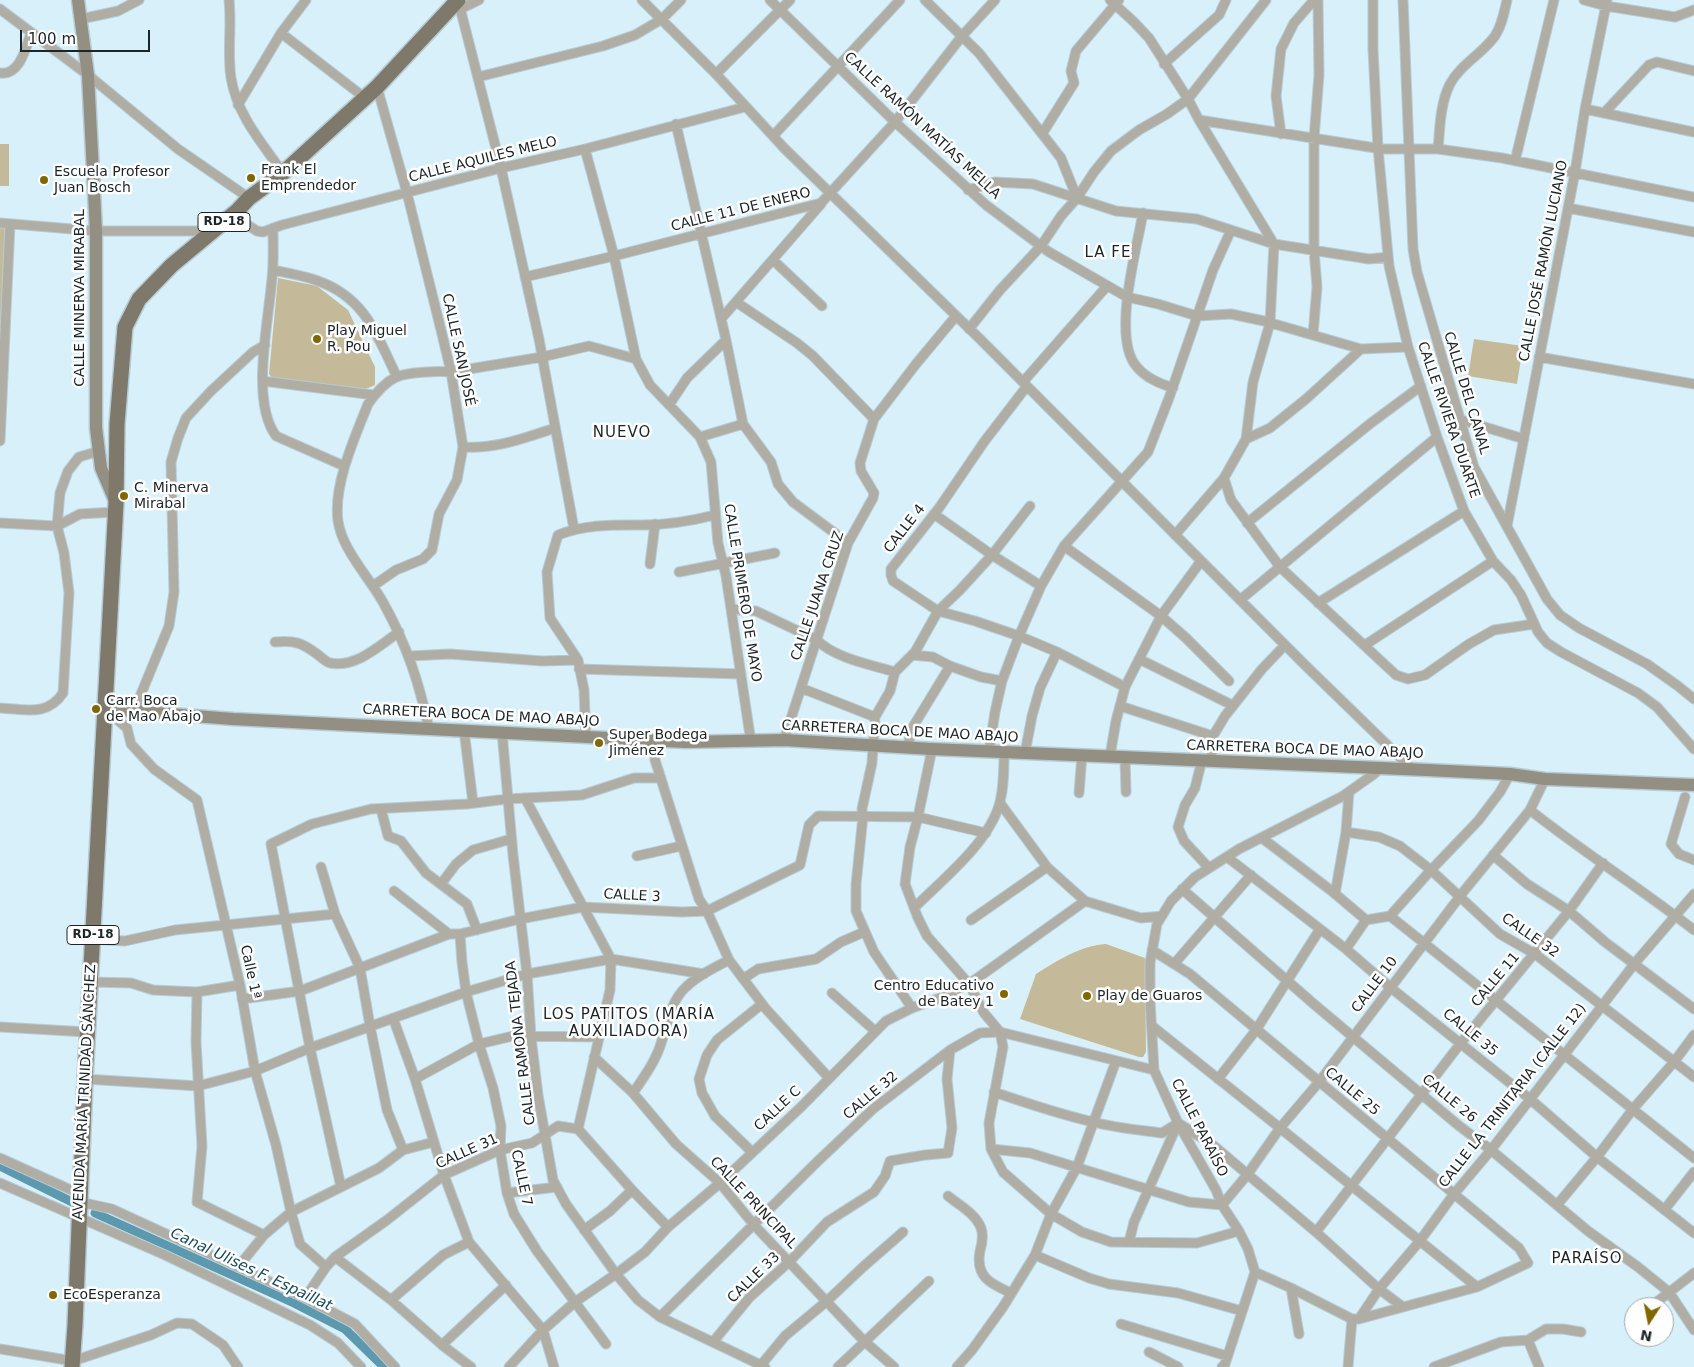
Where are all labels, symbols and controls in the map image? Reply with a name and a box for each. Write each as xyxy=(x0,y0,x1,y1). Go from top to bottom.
scale bar xyxy=(22,20,152,52)
text: 100 m xyxy=(28,30,76,48)
street label: CALLE RAMÓN MATÍAS MELLA xyxy=(840,49,1004,203)
street label: CALLE AQUILES MELO xyxy=(407,133,559,187)
street label: CALLE JOSÉ RAMÓN LUCIANO xyxy=(1516,159,1572,363)
place label: Frank El Emprendedor xyxy=(261,162,356,194)
place label: Escuela Profesor Juan Bosch xyxy=(54,164,170,196)
marker: Frank El Emprendedor xyxy=(245,172,257,184)
marker: Escuela Profesor Juan Bosch xyxy=(38,174,50,186)
street label: CALLE 11 DE ENERO xyxy=(669,184,813,236)
street label: CALLE MINERVA MIRABAL xyxy=(72,209,88,387)
road number: RD-18 xyxy=(198,212,250,232)
district label: LA FE xyxy=(1084,244,1132,262)
street label: CALLE SAN JOSÉ xyxy=(438,292,478,408)
place label: Play Miguel R. Pou xyxy=(327,323,407,356)
street label: CALLE DEL CANAL xyxy=(1439,330,1493,456)
marker: Play Miguel R. Pou xyxy=(311,333,323,345)
street label: CALLE RIVIERA DUARTE xyxy=(1413,339,1483,501)
district label: NUEVO xyxy=(592,424,652,442)
place label: C. Minerva Mirabal xyxy=(134,480,209,512)
marker: C. Minerva Mirabal xyxy=(118,490,130,502)
street label: CALLE 4 xyxy=(881,501,929,557)
street label: CALLE PRIMERO DE MAYO xyxy=(720,503,764,683)
street label: CALLE JUANA CRUZ xyxy=(788,529,848,663)
place label: Carr. Boca de Mao Abajo xyxy=(106,693,201,726)
street label: CARRETERA BOCA DE MAO ABAJO xyxy=(362,701,600,731)
marker: Carr. Boca de Mao Abajo xyxy=(90,703,102,715)
street label: CARRETERA BOCA DE MAO ABAJO xyxy=(781,717,1019,747)
place label: Super Bodega Jiménez xyxy=(609,727,708,760)
marker: Super Bodega Jiménez xyxy=(593,737,605,749)
street label: CARRETERA BOCA DE MAO ABAJO xyxy=(1186,737,1424,763)
street label: CALLE 3 xyxy=(603,886,661,906)
street label: CALLE 32 xyxy=(1498,910,1562,962)
road number: RD-18 xyxy=(67,926,119,944)
street label: Calle 1ª xyxy=(236,944,264,1000)
street label: CALLE 11 xyxy=(1468,949,1524,1011)
street label: CALLE 10 xyxy=(1348,954,1402,1016)
street label: CALLE RAMONA TEJADA xyxy=(503,960,539,1126)
street label: AVENIDA MARÍA TRINIDAD SÁNCHEZ xyxy=(70,964,100,1220)
place label: Centro Educativo de Batey 1 xyxy=(874,978,994,1010)
marker: Centro Educativo de Batey 1 xyxy=(998,988,1010,1000)
place label: Play de Guaros xyxy=(1097,988,1202,1004)
marker: Play de Guaros xyxy=(1081,990,1093,1002)
street label: CALLE LA TRINITARIA (CALLE 12) xyxy=(1436,1000,1590,1192)
district label: LOS PATITOS (MARÍA AUXILIADORA) xyxy=(541,1006,717,1041)
street label: CALLE 35 xyxy=(1439,1006,1501,1060)
street label: CALLE 25 xyxy=(1321,1064,1383,1120)
street label: CALLE 32 xyxy=(840,1068,902,1124)
street label: CALLE 26 xyxy=(1418,1071,1480,1127)
street label: CALLE PARAÍSO xyxy=(1167,1076,1231,1180)
street label: CALLE C xyxy=(751,1083,805,1135)
street label: CALLE 31 xyxy=(433,1131,501,1173)
street label: CALLE 7 xyxy=(507,1148,535,1208)
street label: CALLE PRINCIPAL xyxy=(706,1153,800,1253)
water label: Canal Ulises F. Espaillat xyxy=(167,1225,335,1315)
street label: CALLE 33 xyxy=(724,1249,784,1307)
district label: PARAÍSO xyxy=(1551,1250,1623,1268)
place label: EcoEsperanza xyxy=(63,1287,161,1303)
marker: EcoEsperanza xyxy=(47,1289,59,1301)
north arrow xyxy=(1624,1297,1674,1347)
text: N xyxy=(1639,1327,1654,1345)

